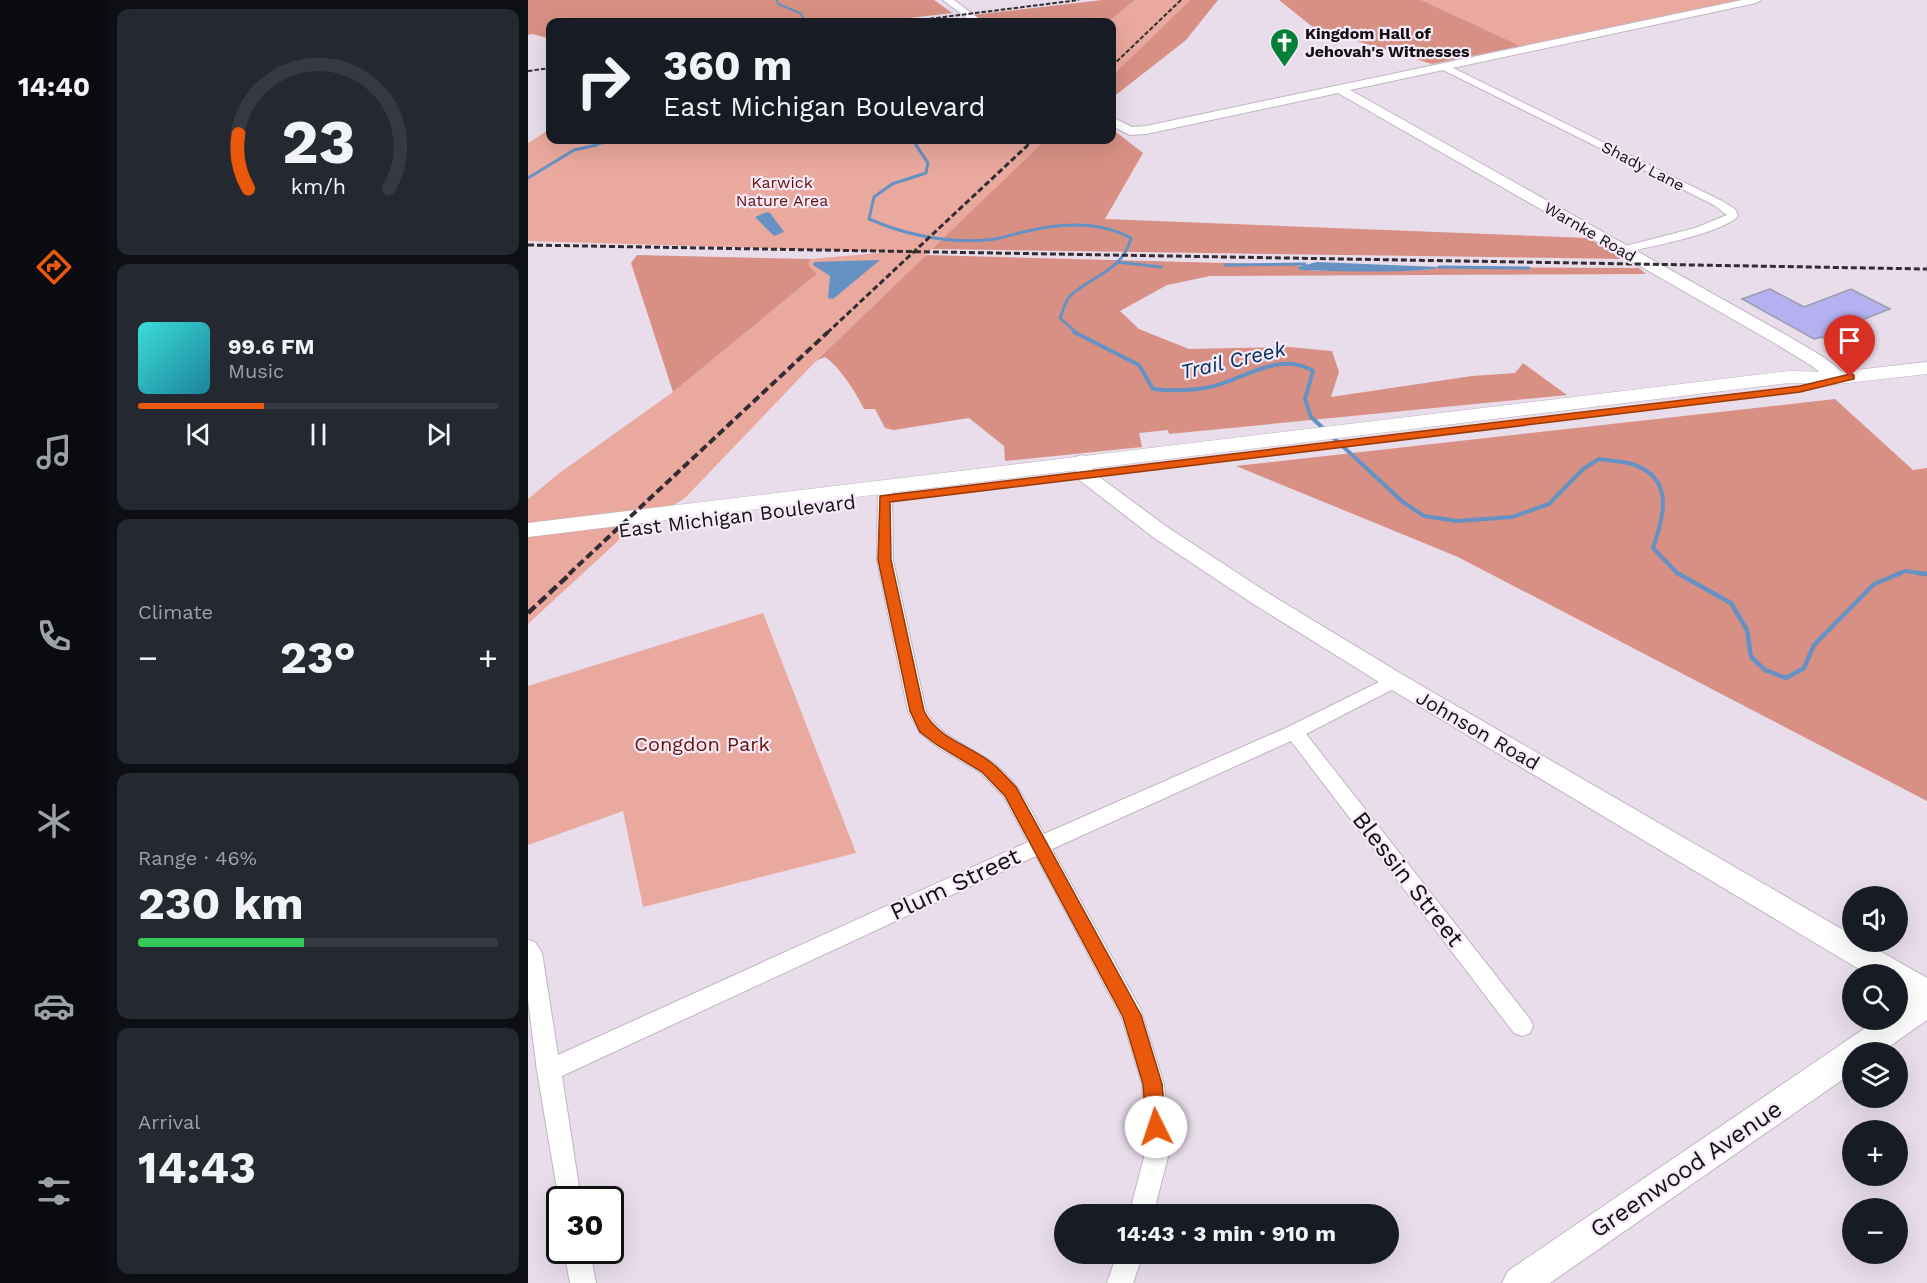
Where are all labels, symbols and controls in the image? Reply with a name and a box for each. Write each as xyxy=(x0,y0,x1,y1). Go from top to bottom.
place label: Kingdom Hall of Jehovah's Witnesses xyxy=(1305,24,1470,61)
church icon: Kingdom Hall of Jehovah's Witnesses xyxy=(1268,26,1300,68)
text: 360 m xyxy=(663,41,792,90)
icon: right xyxy=(564,42,642,120)
text: 14:40 xyxy=(18,71,90,103)
text: East Michigan Boulevard xyxy=(663,91,986,123)
text: 23 xyxy=(281,105,355,178)
street label: Shady Lane xyxy=(1598,137,1688,195)
park label: Karwick Nature Area xyxy=(736,173,828,210)
text: km/h xyxy=(290,174,346,199)
street label: Warnke Road xyxy=(1541,198,1639,266)
icon: directions xyxy=(33,246,75,288)
pin xyxy=(1824,315,1875,377)
icon: arrive xyxy=(1833,324,1866,357)
text: 99.6 FM xyxy=(228,334,315,359)
water label: Trail Creek xyxy=(1178,336,1289,384)
text: Music xyxy=(228,359,284,383)
icon: previous xyxy=(182,418,215,451)
icon: pause xyxy=(302,418,335,451)
icon: next xyxy=(422,418,455,451)
icon: music xyxy=(33,431,75,473)
street label: East Michigan Boulevard xyxy=(617,490,857,542)
text: Climate xyxy=(138,600,213,624)
icon: phone xyxy=(33,615,75,657)
text: 23° xyxy=(280,631,356,684)
text: − xyxy=(138,638,158,677)
text: + xyxy=(478,638,498,677)
street label: Johnson Road xyxy=(1412,685,1544,775)
park label: Congdon Park xyxy=(634,732,770,756)
icon: climate xyxy=(33,800,75,842)
street label: Blessin Street xyxy=(1347,806,1469,952)
street label: Plum Street xyxy=(886,842,1024,926)
text: Range · 46% xyxy=(138,846,257,870)
text: 230 km xyxy=(138,877,304,930)
map controls xyxy=(1842,886,1908,1264)
button: sound xyxy=(1842,886,1908,952)
button: search xyxy=(1842,964,1908,1030)
icon: car xyxy=(33,985,75,1027)
button: layers xyxy=(1842,1042,1908,1108)
position arrow xyxy=(1124,1095,1188,1159)
street label: Greenwood Avenue xyxy=(1585,1095,1787,1243)
text: Arrival xyxy=(138,1110,200,1134)
button: + xyxy=(1842,1120,1908,1186)
text: 14:43 xyxy=(138,1141,256,1194)
icon: filters xyxy=(33,1170,75,1212)
speed limit sign: 30 xyxy=(546,1186,624,1264)
button: − xyxy=(1842,1198,1908,1264)
text: 14:43 · 3 min · 910 m xyxy=(1117,1221,1336,1246)

